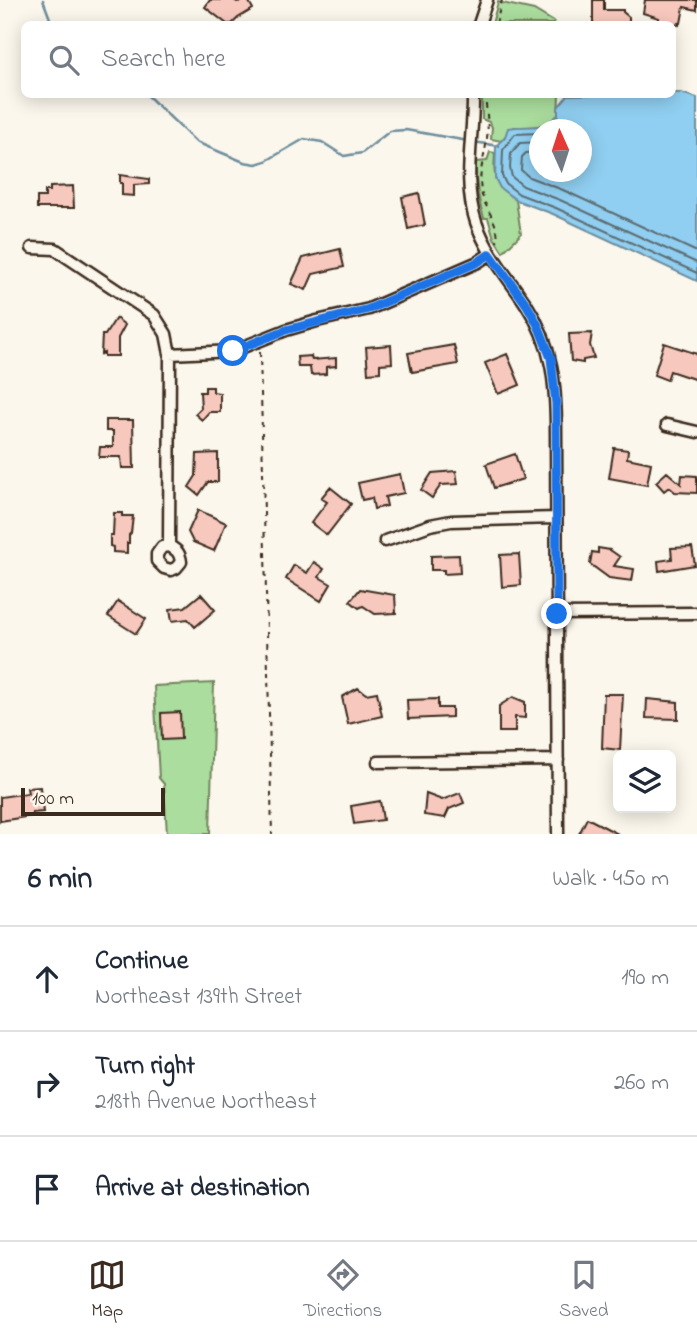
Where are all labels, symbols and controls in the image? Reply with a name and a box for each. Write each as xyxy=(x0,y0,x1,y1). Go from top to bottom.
search box xyxy=(21,21,676,98)
icon: search xyxy=(45,41,83,79)
text: Search here xyxy=(101,41,226,79)
north arrow xyxy=(529,119,592,182)
route start xyxy=(217,335,248,366)
route end xyxy=(541,598,572,629)
map controls xyxy=(613,750,676,813)
button: layers xyxy=(613,750,676,813)
scale bar xyxy=(21,785,164,817)
text: 100 m xyxy=(32,786,74,813)
text: 6 min xyxy=(28,858,92,902)
text: Walk · 450 m xyxy=(552,863,669,896)
text: Continue xyxy=(95,943,188,981)
icon: ahead xyxy=(28,960,66,998)
text: 190 m xyxy=(621,962,669,995)
text: Northeast 139th Street xyxy=(95,981,302,1014)
text: Turn right xyxy=(95,1048,195,1086)
icon: right xyxy=(28,1065,66,1103)
text: 260 m xyxy=(614,1067,669,1100)
text: 218th Avenue Northeast xyxy=(95,1086,317,1119)
icon: arrive xyxy=(28,1170,66,1208)
text: Arrive at destination xyxy=(95,1170,310,1208)
tab: Map xyxy=(88,1256,126,1325)
tab: Directions xyxy=(303,1256,382,1325)
tab: Saved xyxy=(559,1256,609,1325)

